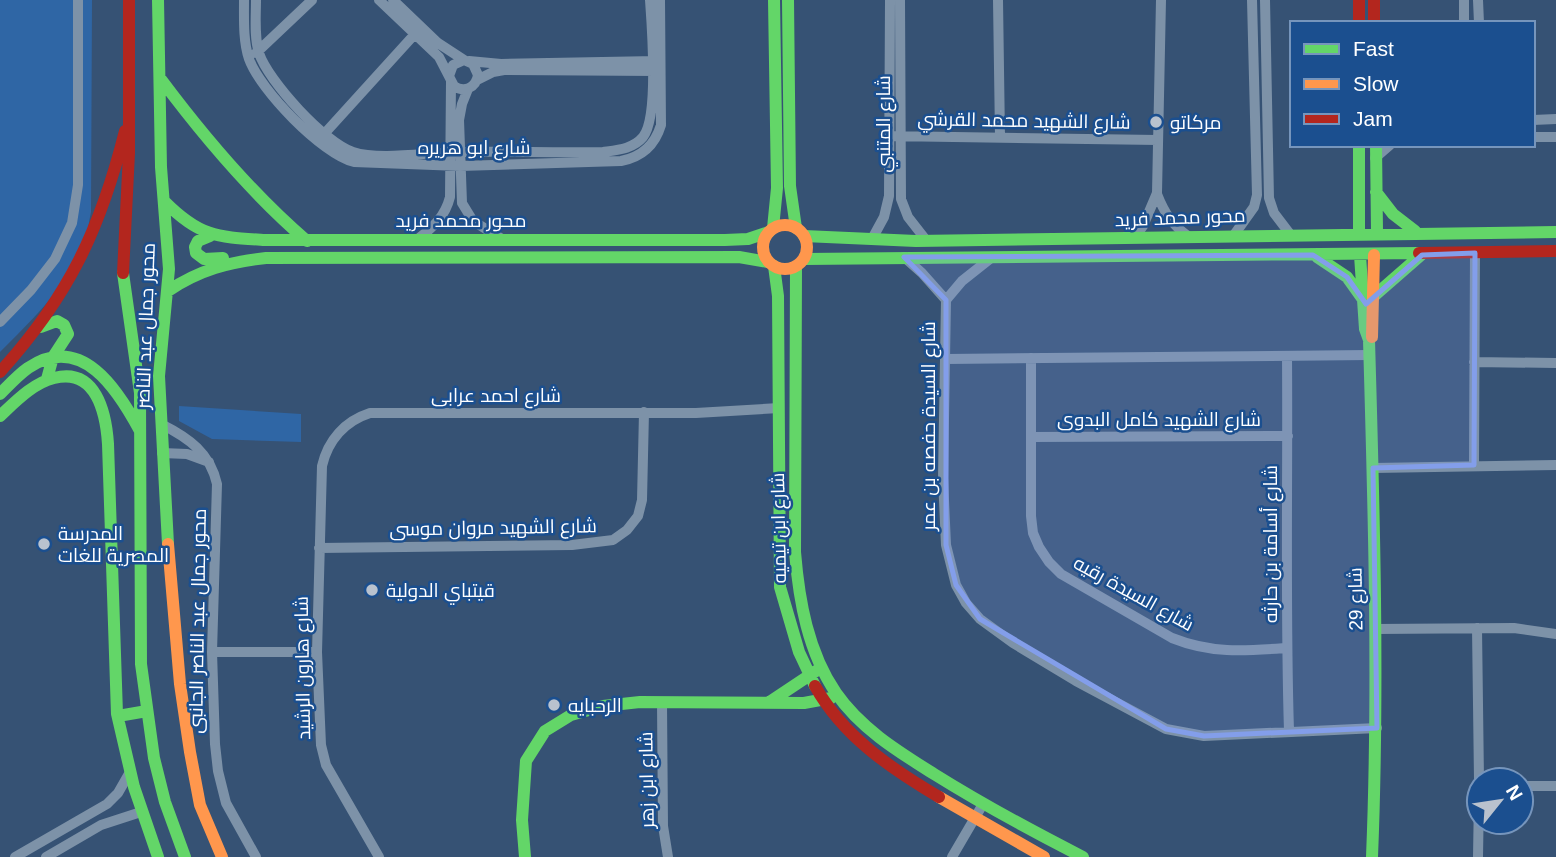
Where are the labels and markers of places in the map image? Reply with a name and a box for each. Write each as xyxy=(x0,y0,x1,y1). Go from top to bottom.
place label: مركاتو xyxy=(1170,112,1221,134)
marker: مركاتو xyxy=(1148,114,1164,130)
place label: المدرسة المصرية للغات xyxy=(58,523,169,567)
marker: المدرسة المصرية للغات xyxy=(36,536,52,552)
place label: قيتباي الدولية xyxy=(386,580,495,605)
marker: قيتباي الدولية xyxy=(364,582,380,598)
place label: الرحبايه xyxy=(568,695,622,717)
marker: الرحبايه xyxy=(546,697,562,713)

